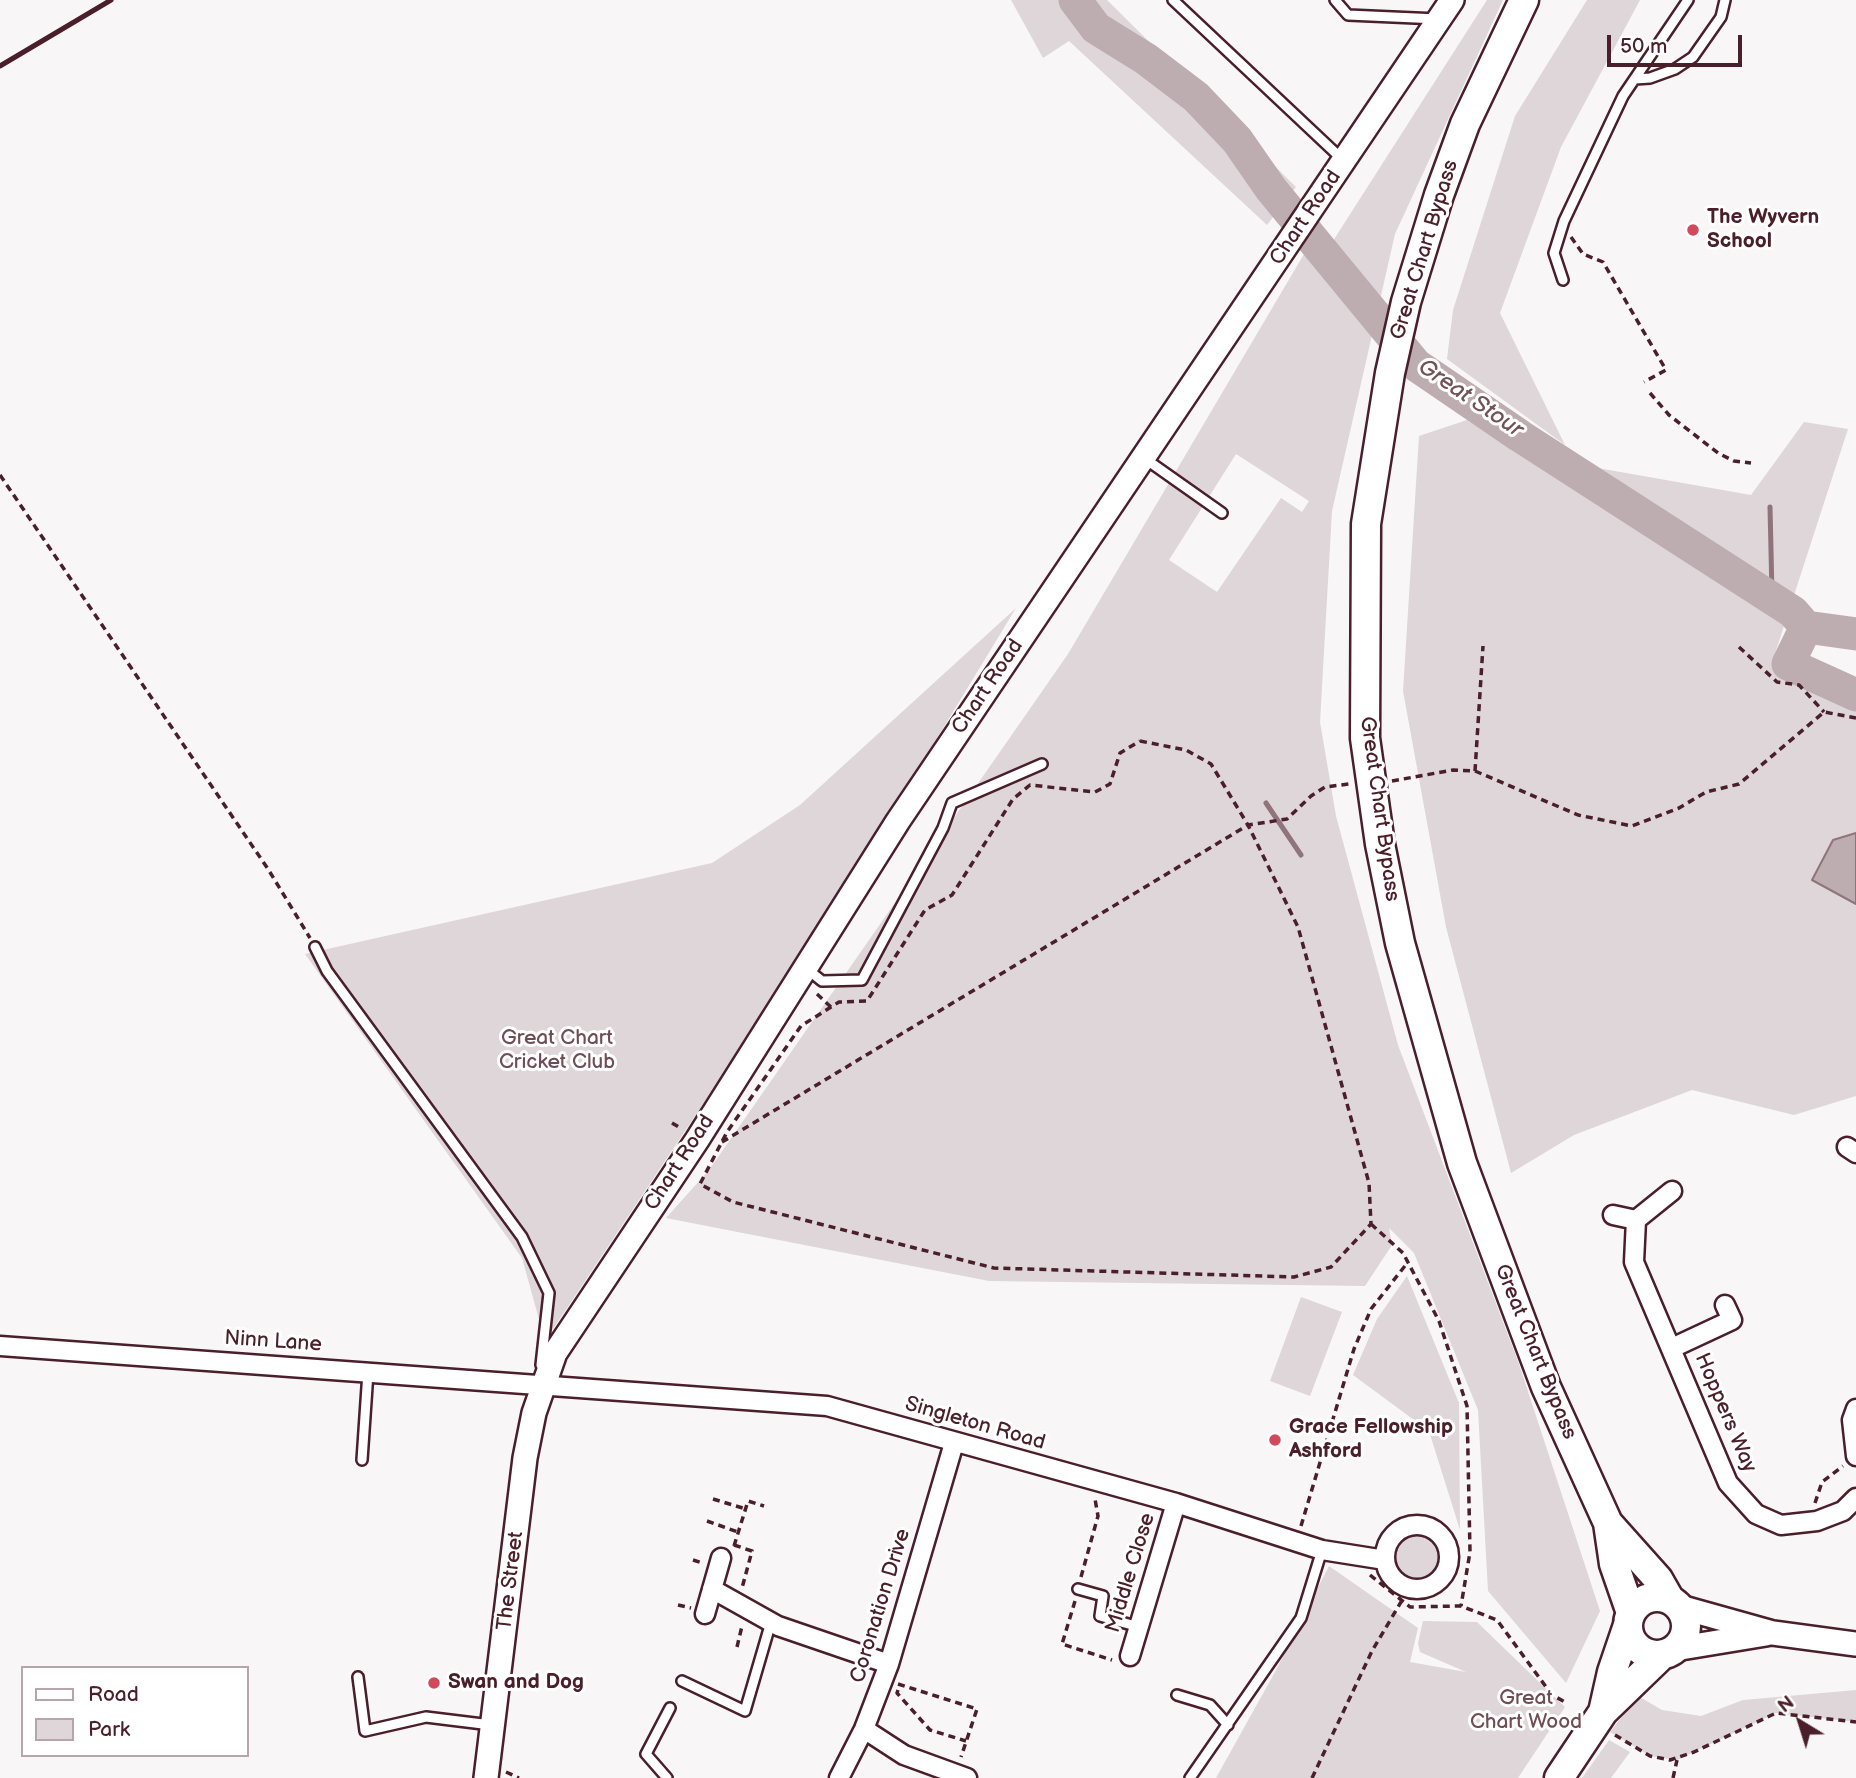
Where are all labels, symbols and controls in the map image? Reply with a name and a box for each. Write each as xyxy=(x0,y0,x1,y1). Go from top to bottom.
scale bar xyxy=(1611,21,1746,65)
text: 50 m xyxy=(1620,34,1667,59)
street label: Great Chart Bypass xyxy=(1386,157,1464,343)
street label: Chart Road xyxy=(1265,166,1347,270)
place label: The Wyvern School xyxy=(1707,205,1819,255)
marker: The Wyvern School xyxy=(1685,222,1701,238)
water label: Great Stour xyxy=(1412,354,1528,444)
street label: Chart Road xyxy=(947,635,1029,739)
street label: Great Chart Bypass xyxy=(1354,715,1404,903)
park label: Great Chart Cricket Club xyxy=(499,1026,615,1076)
street label: Chart Road xyxy=(640,1110,720,1216)
street label: Great Chart Bypass xyxy=(1488,1261,1582,1443)
street label: Ninn Lane xyxy=(223,1326,323,1358)
street label: Hoppers Way xyxy=(1689,1350,1761,1476)
street label: Singleton Road xyxy=(902,1392,1048,1456)
place label: Grace Fellowship Ashford xyxy=(1289,1415,1453,1465)
marker: Grace Fellowship Ashford xyxy=(1267,1432,1283,1448)
street label: Middle Close xyxy=(1101,1510,1161,1636)
street label: Coronation Drive xyxy=(846,1526,916,1686)
street label: The Street xyxy=(492,1530,530,1632)
legend xyxy=(21,1666,248,1757)
place label: Swan and Dog xyxy=(448,1670,584,1696)
marker: Swan and Dog xyxy=(426,1675,442,1691)
text: Road xyxy=(88,1682,139,1707)
park label: Great Chart Wood xyxy=(1470,1686,1582,1736)
north arrow xyxy=(1765,1687,1835,1757)
text: N xyxy=(1774,1692,1799,1719)
text: Park xyxy=(88,1717,130,1742)

